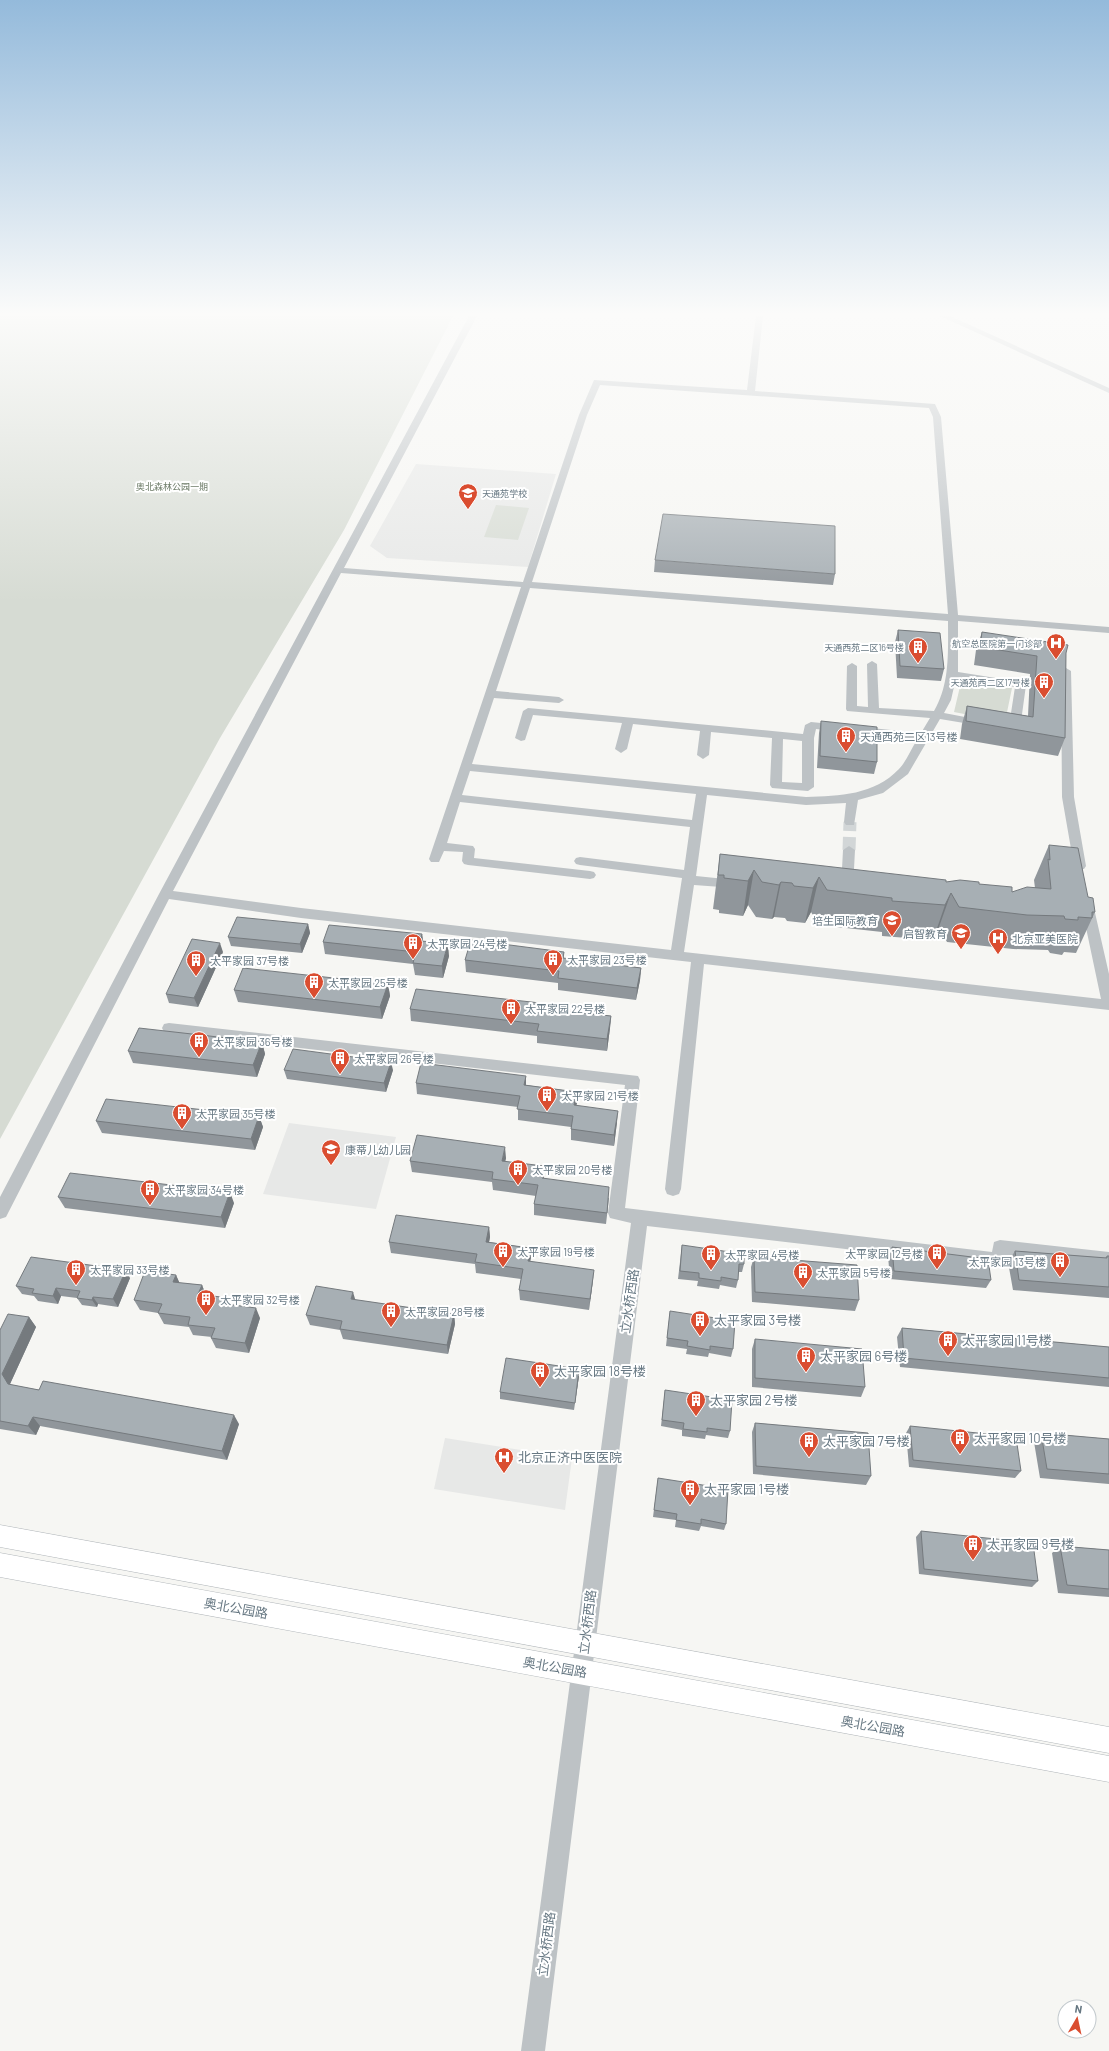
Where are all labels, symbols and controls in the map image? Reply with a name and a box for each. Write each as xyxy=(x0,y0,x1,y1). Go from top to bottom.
park label: 奥北森林公园一期 xyxy=(136,481,208,492)
school or university icon: 天通苑学校 xyxy=(457,482,479,510)
place label: 天通苑学校 xyxy=(482,488,528,499)
hospital icon: 航空总医院第一门诊部 xyxy=(1045,632,1067,660)
building icon: 天通西苑二区16号楼 xyxy=(907,636,929,664)
place label: 航空总医院第一门诊部 xyxy=(952,638,1042,649)
place label: 天通西苑二区16号楼 xyxy=(824,642,904,653)
building icon: 天通苑西二区17号楼 xyxy=(1033,671,1055,699)
place label: 天通苑西二区17号楼 xyxy=(951,677,1030,688)
building icon: 天通西苑二区13号楼 xyxy=(835,725,857,753)
place label: 天通西苑二区13号楼 xyxy=(860,730,958,743)
school or university icon: 培生国际教育 xyxy=(881,909,903,937)
place label: 培生国际教育 xyxy=(812,914,878,927)
school or university icon: 启智教育 xyxy=(950,922,972,950)
place label: 启智教育 xyxy=(903,927,947,940)
hospital icon: 北京亚美医院 xyxy=(987,927,1009,955)
building icon: 太平家园 24号楼 xyxy=(402,932,424,960)
place label: 北京亚美医院 xyxy=(1012,932,1078,945)
place label: 太平家园 24号楼 xyxy=(427,937,507,950)
building icon: 太平家园 23号楼 xyxy=(542,948,564,976)
building icon: 太平家园 37号楼 xyxy=(185,949,207,977)
place label: 太平家园 23号楼 xyxy=(567,953,647,966)
place label: 太平家园 37号楼 xyxy=(210,954,289,967)
building icon: 太平家园 25号楼 xyxy=(303,971,325,999)
place label: 太平家园 25号楼 xyxy=(328,976,408,989)
building icon: 太平家园 22号楼 xyxy=(500,997,522,1025)
place label: 太平家园 22号楼 xyxy=(525,1002,605,1015)
building icon: 太平家园 36号楼 xyxy=(188,1030,210,1058)
place label: 太平家园 36号楼 xyxy=(213,1035,293,1048)
building icon: 太平家园 26号楼 xyxy=(329,1047,351,1075)
place label: 太平家园 26号楼 xyxy=(354,1052,434,1065)
building icon: 太平家园 21号楼 xyxy=(536,1084,558,1112)
place label: 太平家园 21号楼 xyxy=(561,1089,639,1102)
building icon: 太平家园 35号楼 xyxy=(171,1102,193,1130)
place label: 太平家园 35号楼 xyxy=(196,1107,276,1120)
school or university icon: 康蒂儿幼儿园 xyxy=(320,1138,342,1166)
place label: 康蒂儿幼儿园 xyxy=(345,1143,411,1156)
building icon: 太平家园 20号楼 xyxy=(507,1158,529,1186)
place label: 太平家园 20号楼 xyxy=(532,1163,612,1176)
building icon: 太平家园 34号楼 xyxy=(139,1178,161,1206)
place label: 太平家园 34号楼 xyxy=(164,1183,244,1196)
building icon: 太平家园 19号楼 xyxy=(492,1240,514,1268)
building icon: 太平家园 12号楼 xyxy=(926,1242,948,1270)
building icon: 太平家园 4号楼 xyxy=(700,1243,722,1271)
place label: 太平家园 19号楼 xyxy=(517,1245,595,1258)
place label: 太平家园 12号楼 xyxy=(845,1247,923,1260)
place label: 太平家园 4号楼 xyxy=(725,1248,799,1261)
building icon: 太平家园 13号楼 xyxy=(1049,1250,1071,1278)
place label: 太平家园 13号楼 xyxy=(968,1255,1046,1268)
building icon: 太平家园 33号楼 xyxy=(65,1258,87,1286)
building icon: 太平家园 5号楼 xyxy=(792,1261,814,1289)
place label: 太平家园 33号楼 xyxy=(90,1263,170,1276)
place label: 太平家园 5号楼 xyxy=(817,1266,891,1279)
street label: 立水桥西路 xyxy=(617,1268,641,1334)
building icon: 太平家园 32号楼 xyxy=(195,1288,217,1316)
place label: 太平家园 32号楼 xyxy=(220,1293,300,1306)
building icon: 太平家园 28号楼 xyxy=(380,1300,402,1328)
place label: 太平家园 28号楼 xyxy=(405,1305,485,1318)
building icon: 太平家园 3号楼 xyxy=(689,1309,711,1337)
place label: 太平家园 3号楼 xyxy=(714,1312,801,1328)
building icon: 太平家园 11号楼 xyxy=(937,1329,959,1357)
place label: 太平家园 11号楼 xyxy=(962,1332,1052,1348)
building icon: 太平家园 6号楼 xyxy=(795,1345,817,1373)
place label: 太平家园 6号楼 xyxy=(820,1348,907,1364)
building icon: 太平家园 18号楼 xyxy=(529,1360,551,1388)
place label: 太平家园 18号楼 xyxy=(554,1363,646,1379)
building icon: 太平家园 2号楼 xyxy=(685,1389,707,1417)
place label: 太平家园 2号楼 xyxy=(710,1392,798,1408)
building icon: 太平家园 10号楼 xyxy=(949,1427,971,1455)
building icon: 太平家园 7号楼 xyxy=(798,1430,820,1458)
place label: 太平家园 10号楼 xyxy=(974,1430,1067,1446)
place label: 太平家园 7号楼 xyxy=(823,1433,910,1449)
hospital icon: 北京正济中医医院 xyxy=(493,1446,515,1474)
place label: 北京正济中医医院 xyxy=(518,1449,622,1465)
building icon: 太平家园 1号楼 xyxy=(679,1478,701,1506)
place label: 太平家园 1号楼 xyxy=(704,1481,789,1497)
building icon: 太平家园 9号楼 xyxy=(962,1533,984,1561)
place label: 太平家园 9号楼 xyxy=(987,1536,1074,1552)
street label: 立水桥西路 xyxy=(575,1589,599,1655)
street label: 奥北公园路 xyxy=(203,1594,269,1622)
street label: 奥北公园路 xyxy=(522,1653,588,1681)
street label: 奥北公园路 xyxy=(840,1712,906,1740)
street label: 立水桥西路 xyxy=(534,1911,558,1977)
north arrow xyxy=(1057,1999,1097,2039)
text: N xyxy=(1074,2002,1083,2016)

